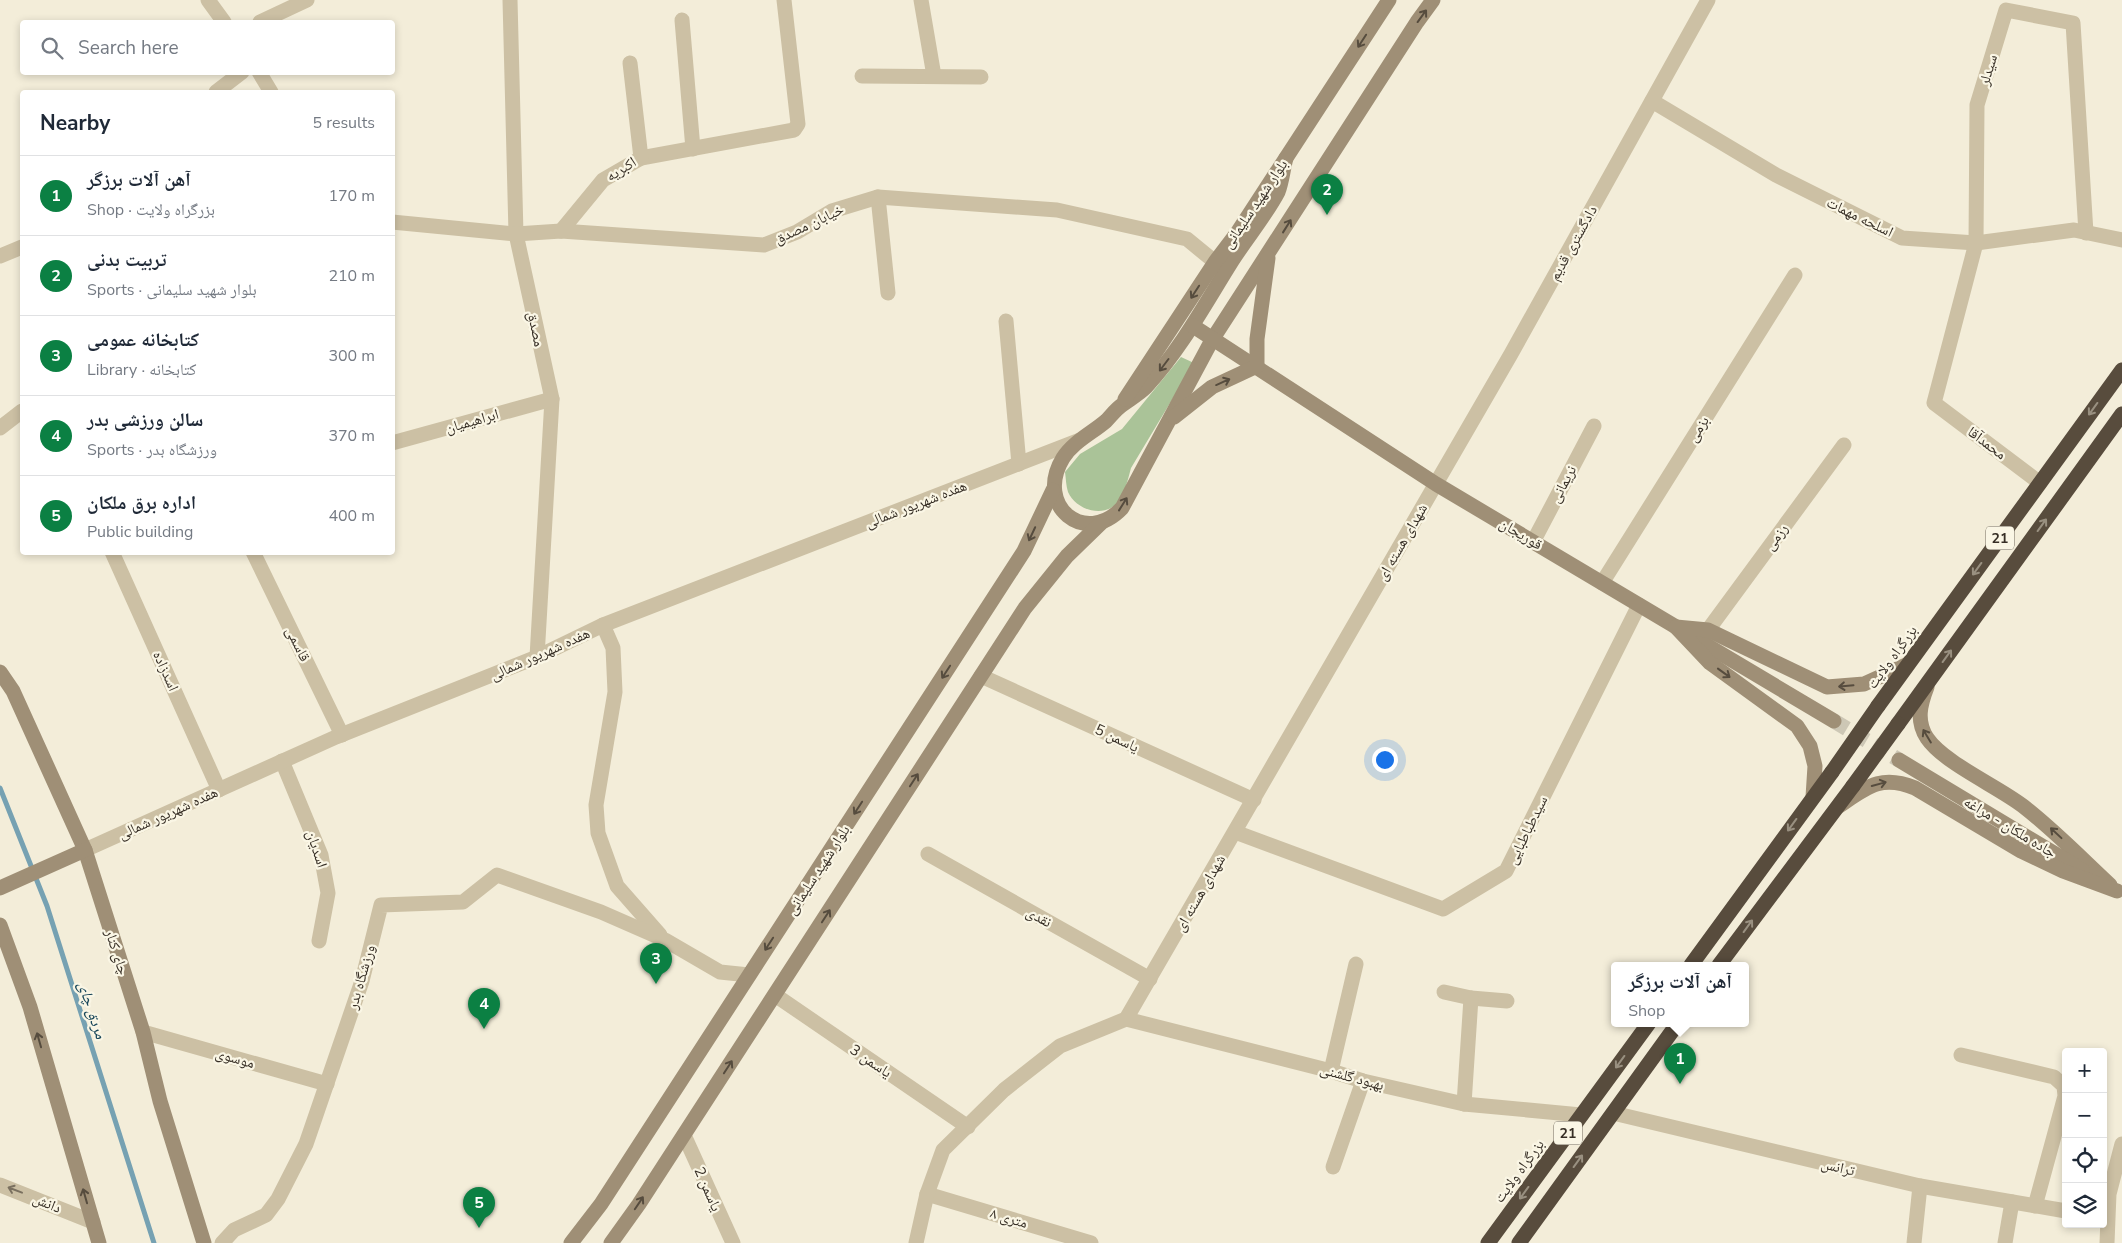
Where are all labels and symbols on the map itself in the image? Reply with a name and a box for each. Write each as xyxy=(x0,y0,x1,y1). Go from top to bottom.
one-way arrow xyxy=(1417,9,1427,23)
one-way arrow xyxy=(1357,33,1367,47)
street label: سیدلر xyxy=(1974,52,2002,89)
street label: اکبریه xyxy=(602,152,640,186)
street label: بلوار شهید سلیمانی xyxy=(1218,156,1292,252)
pin: 2 xyxy=(1311,174,1343,215)
street label: اسلحه مهمات xyxy=(1823,192,1897,242)
street label: خیابان مصدق xyxy=(771,199,847,249)
street label: دادگستری قدیم xyxy=(1544,202,1602,284)
one-way arrow xyxy=(1282,220,1292,234)
one-way arrow xyxy=(1189,285,1199,299)
street label: مصدق xyxy=(523,310,549,349)
one-way arrow xyxy=(1159,358,1169,372)
one-way arrow xyxy=(1215,377,1230,386)
one-way arrow xyxy=(2088,402,2099,415)
street label: ابراهیمیان xyxy=(443,404,501,438)
street label: بزمی xyxy=(1682,412,1714,446)
street label: محمدآقا xyxy=(1963,422,2011,464)
street label: نریمانی xyxy=(1545,462,1581,506)
street label: هفده شهریور شمالی xyxy=(862,475,970,533)
one-way arrow xyxy=(1118,497,1128,511)
street label: شهدای هسته ای xyxy=(1372,500,1432,584)
street label: قوریجان xyxy=(1496,513,1546,555)
one-way arrow xyxy=(2037,518,2047,532)
street label: رزمی xyxy=(1759,519,1793,555)
one-way arrow xyxy=(1027,526,1036,541)
road number: 21 xyxy=(1986,526,2014,550)
one-way arrow xyxy=(1972,562,1983,575)
street label: بزرگراه ولایت xyxy=(1862,621,1922,693)
street label: قاسمی xyxy=(281,623,315,665)
street label: هفده شهریور شمالی xyxy=(487,623,593,685)
street label: اسدزاده xyxy=(148,648,184,694)
one-way arrow xyxy=(1942,649,1952,663)
one-way arrow xyxy=(941,664,951,678)
one-way arrow xyxy=(1717,668,1731,678)
one-way arrow xyxy=(1839,681,1855,691)
street label: یاسمن 5 xyxy=(1092,719,1143,757)
one-way arrow xyxy=(1922,730,1932,744)
your location xyxy=(1372,747,1398,773)
one-way arrow xyxy=(909,773,919,787)
one-way arrow xyxy=(1871,778,1887,788)
street label: هفده شهریور شمالی xyxy=(115,782,221,844)
street label: سیدطباطبایی xyxy=(1502,792,1552,868)
street label: جاده ملکان - مراغه xyxy=(1960,792,2060,863)
one-way arrow xyxy=(852,801,863,815)
one-way arrow xyxy=(1787,818,1798,831)
street label: بلوار شهید سلیمانی xyxy=(781,821,855,919)
one-way arrow xyxy=(2050,827,2063,839)
street label: اسدیان xyxy=(302,828,332,870)
street label: شهدای هسته ای xyxy=(1170,851,1230,935)
street label: نقدی xyxy=(1023,902,1055,932)
one-way arrow xyxy=(820,909,831,923)
one-way arrow xyxy=(1743,919,1753,933)
street label: چای کنار xyxy=(100,926,134,978)
one-way arrow xyxy=(764,937,774,951)
street label: ورزشگاه بدر xyxy=(342,942,380,1013)
pin: 3 xyxy=(640,943,672,984)
water label: مردق چای xyxy=(72,979,112,1042)
pin: 4 xyxy=(468,988,500,1029)
one-way arrow xyxy=(34,1033,44,1049)
street label: یاسمن 3 xyxy=(846,1040,896,1083)
street label: موسوی xyxy=(213,1043,257,1073)
pin: 1 xyxy=(1664,1043,1696,1084)
one-way arrow xyxy=(1615,1055,1625,1069)
street label: بهبود گلشنی xyxy=(1318,1059,1386,1095)
one-way arrow xyxy=(722,1060,733,1074)
road number: 21 xyxy=(1554,1122,1582,1144)
street label: بزرگراه ولایت xyxy=(1489,1135,1549,1207)
street label: ترانس xyxy=(1819,1153,1857,1181)
one-way arrow xyxy=(1573,1155,1584,1168)
street label: یاسمن 2 xyxy=(689,1164,727,1215)
one-way arrow xyxy=(8,1185,23,1194)
one-way arrow xyxy=(1519,1186,1529,1200)
pin: 5 xyxy=(463,1187,495,1228)
street label: دانش xyxy=(30,1188,64,1218)
one-way arrow xyxy=(80,1189,90,1205)
one-way arrow xyxy=(634,1196,644,1210)
street label: ۸ متری xyxy=(988,1203,1030,1233)

